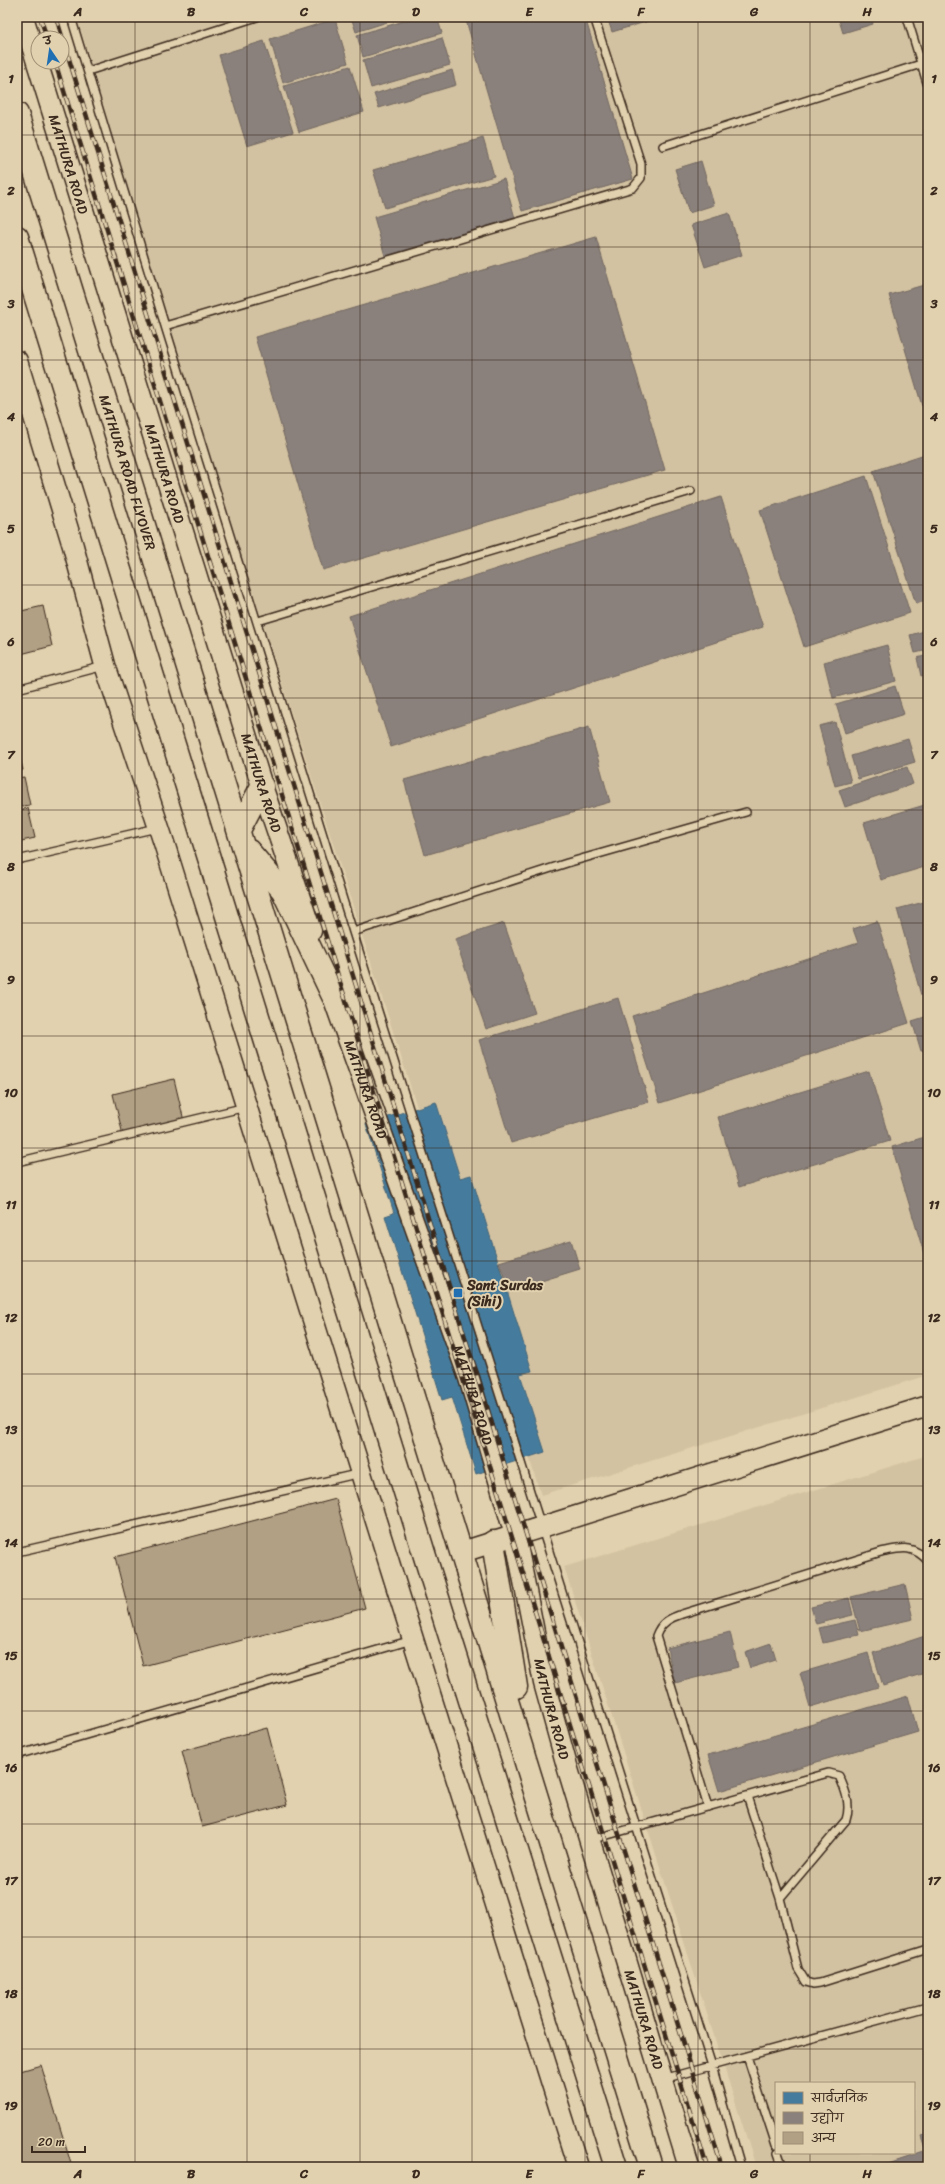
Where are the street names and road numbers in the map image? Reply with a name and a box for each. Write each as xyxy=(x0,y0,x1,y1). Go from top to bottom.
street label: MATHURA ROAD xyxy=(41,111,96,218)
street label: MATHURA ROAD FLYOVER xyxy=(92,391,164,554)
street label: MATHURA ROAD xyxy=(138,420,192,527)
street label: MATHURA ROAD xyxy=(234,730,290,836)
street label: MATHURA ROAD xyxy=(337,1036,395,1143)
street label: MATHURA ROAD xyxy=(446,1341,501,1448)
street label: MATHURA ROAD xyxy=(527,1656,577,1763)
street label: MATHURA ROAD xyxy=(617,1966,671,2073)

